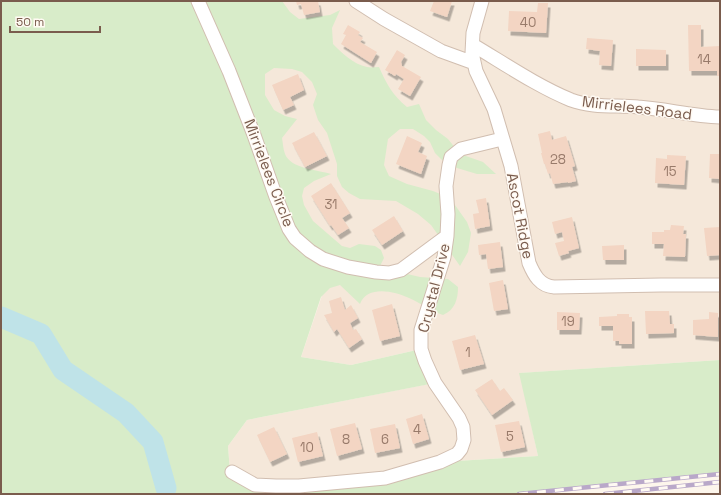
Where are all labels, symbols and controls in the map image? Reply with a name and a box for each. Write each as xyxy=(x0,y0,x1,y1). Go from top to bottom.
scale bar xyxy=(10,8,100,34)
text: 50 m xyxy=(16,14,44,30)
house number: 40 xyxy=(520,14,536,31)
house number: 14 xyxy=(697,51,711,68)
street label: Mirrielees Road xyxy=(581,91,693,124)
street label: Mirrielees Circle xyxy=(240,116,299,230)
house number: 28 xyxy=(550,151,566,168)
house number: 15 xyxy=(663,163,677,180)
street label: Ascot Ridge xyxy=(503,171,538,261)
house number: 31 xyxy=(324,196,338,213)
street label: Crystal Drive xyxy=(413,241,454,334)
house number: 19 xyxy=(561,313,575,330)
house number: 1 xyxy=(465,344,471,361)
house number: 4 xyxy=(413,421,421,438)
house number: 5 xyxy=(506,428,514,445)
house number: 8 xyxy=(342,431,350,448)
house number: 6 xyxy=(381,431,389,448)
house number: 10 xyxy=(300,439,314,456)

